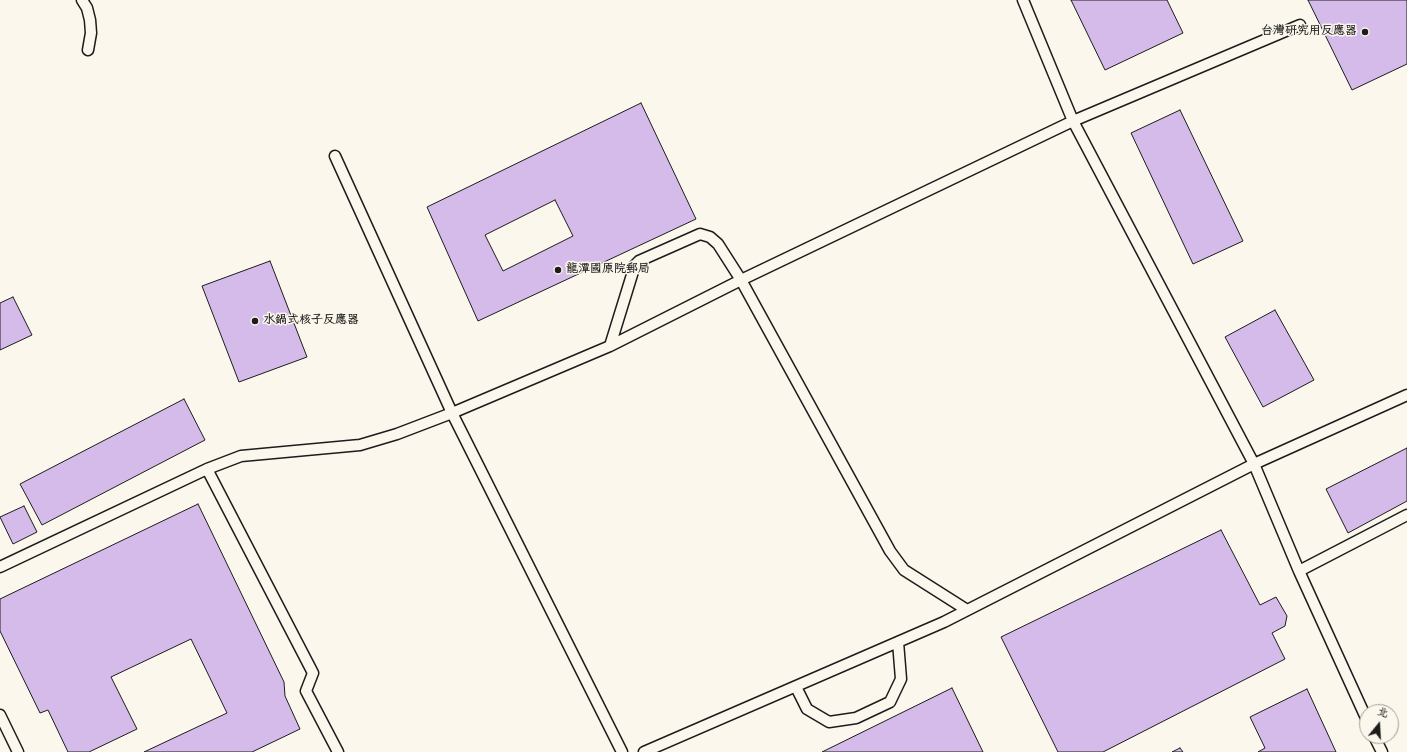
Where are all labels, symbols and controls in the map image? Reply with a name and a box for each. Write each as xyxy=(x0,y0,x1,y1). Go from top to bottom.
place label: 台灣研究用反應器 xyxy=(1261,25,1357,39)
marker: 台灣研究用反應器 xyxy=(1360,27,1370,37)
place label: 龍潭國原院郵局 xyxy=(566,263,650,277)
marker: 龍潭國原院郵局 xyxy=(553,265,563,275)
place label: 水鍋式核子反應器 xyxy=(263,314,359,328)
marker: 水鍋式核子反應器 xyxy=(250,316,260,326)
north arrow xyxy=(1359,704,1399,744)
text: 北 xyxy=(1375,706,1389,721)

